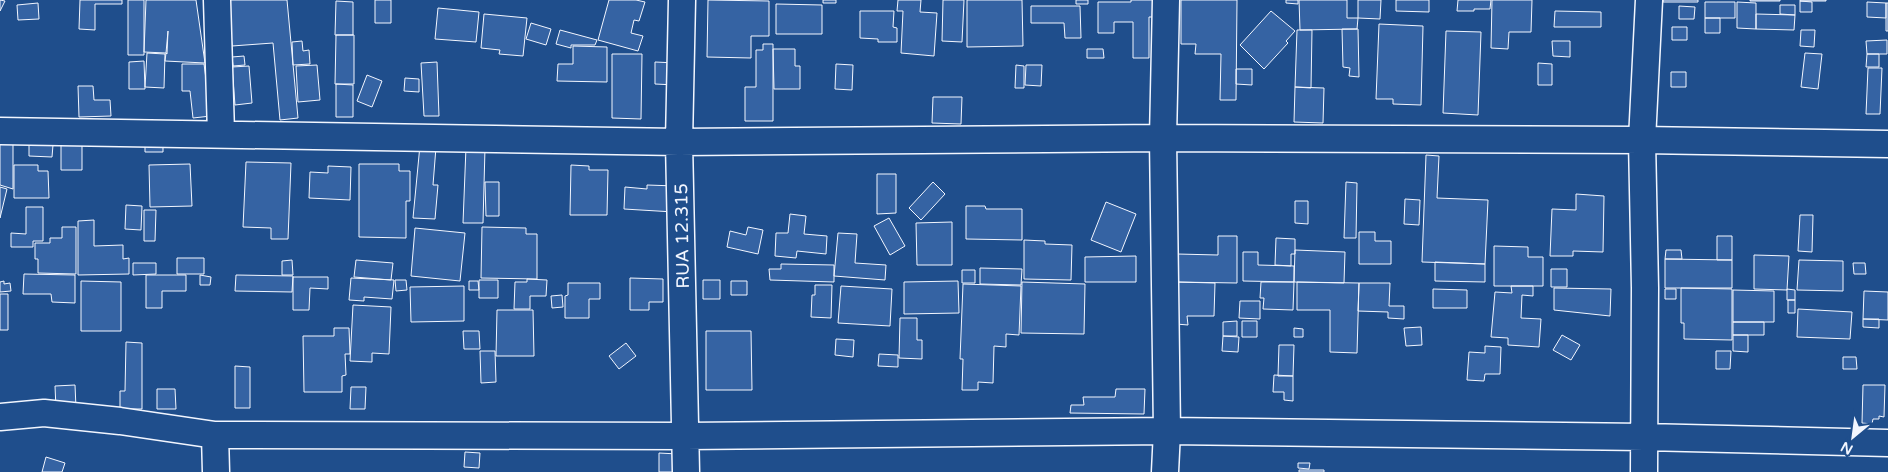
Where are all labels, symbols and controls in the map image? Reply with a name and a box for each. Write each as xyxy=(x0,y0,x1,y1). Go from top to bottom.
street label: RUA 12.315 xyxy=(670,183,694,289)
north arrow xyxy=(1828,412,1878,462)
text: N xyxy=(1838,438,1856,458)

